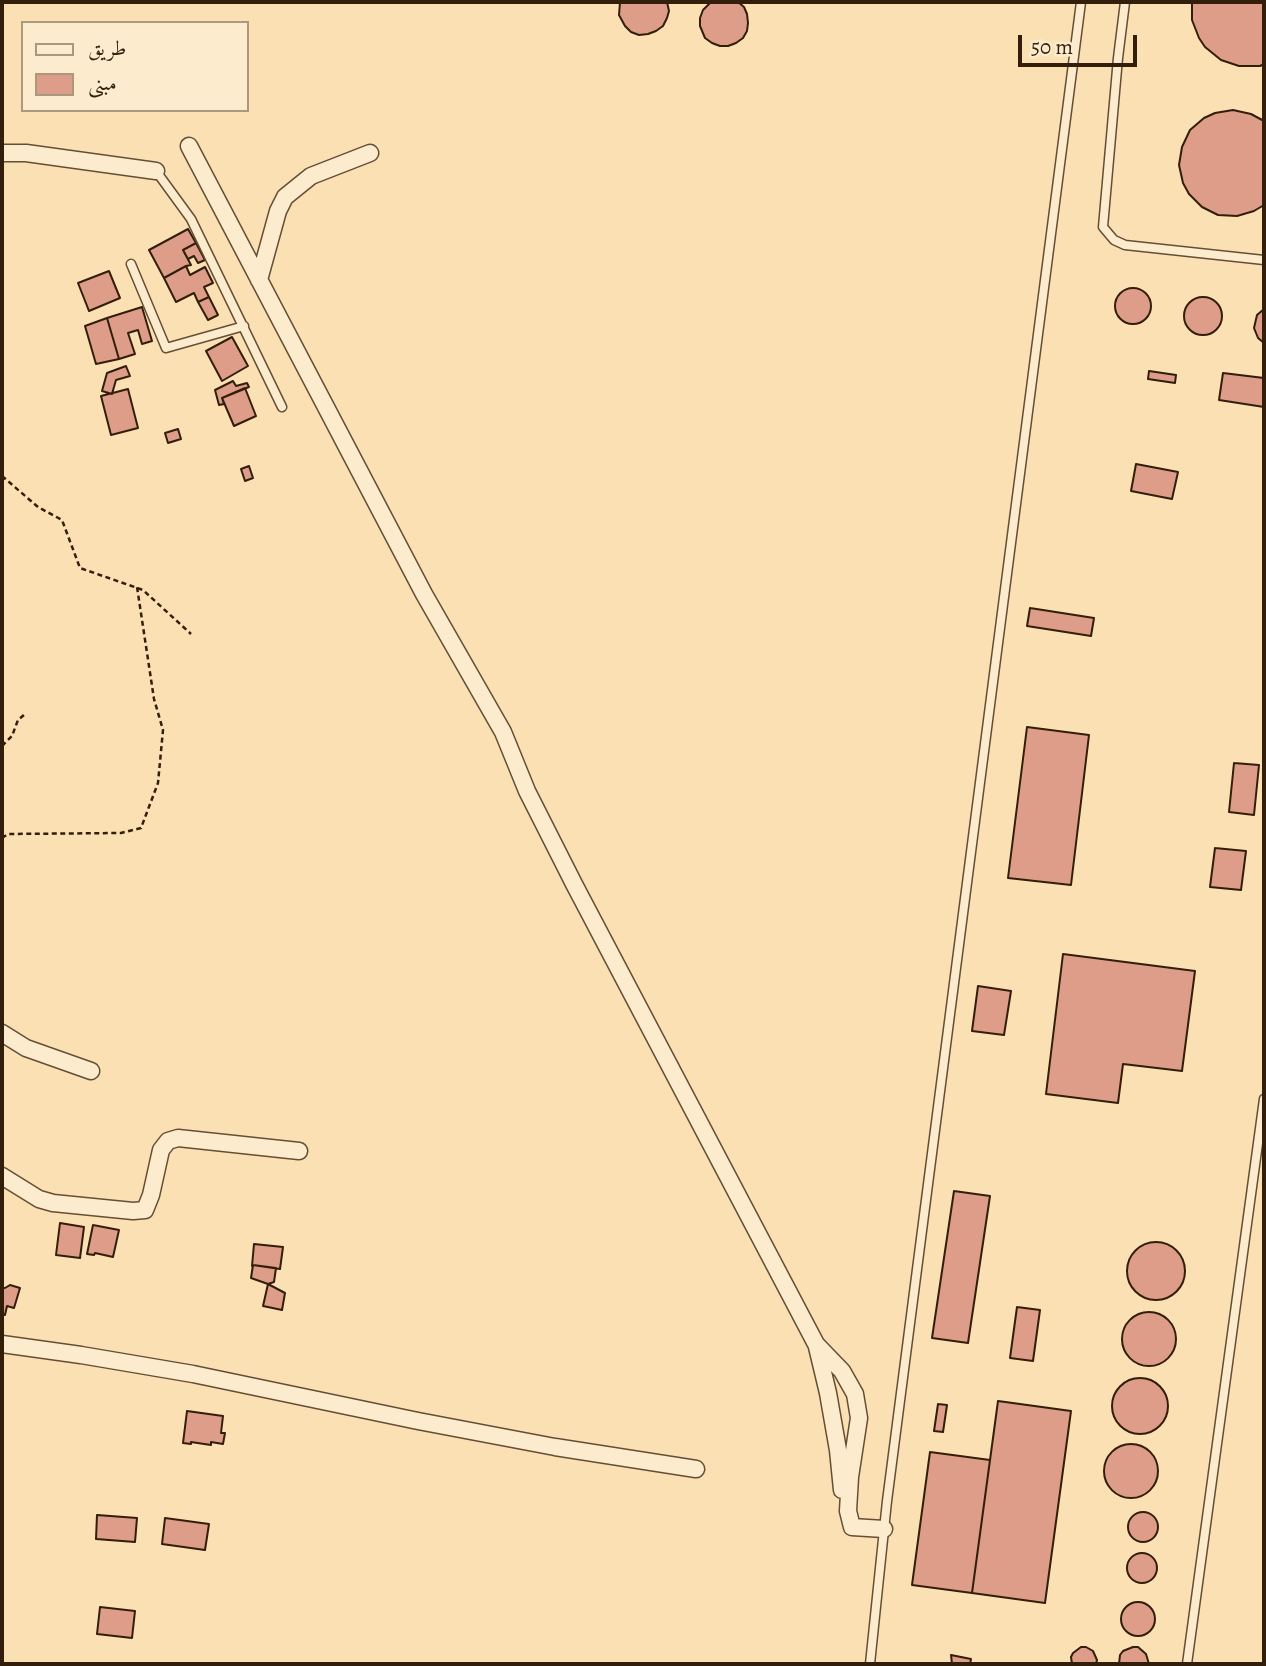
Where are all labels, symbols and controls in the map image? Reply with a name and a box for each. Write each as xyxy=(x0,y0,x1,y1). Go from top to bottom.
legend xyxy=(21,21,248,112)
scale bar xyxy=(1021,21,1140,65)
text: 50 m xyxy=(1031,33,1073,61)
text: طريق xyxy=(88,34,126,62)
text: مبنى xyxy=(88,69,117,97)

